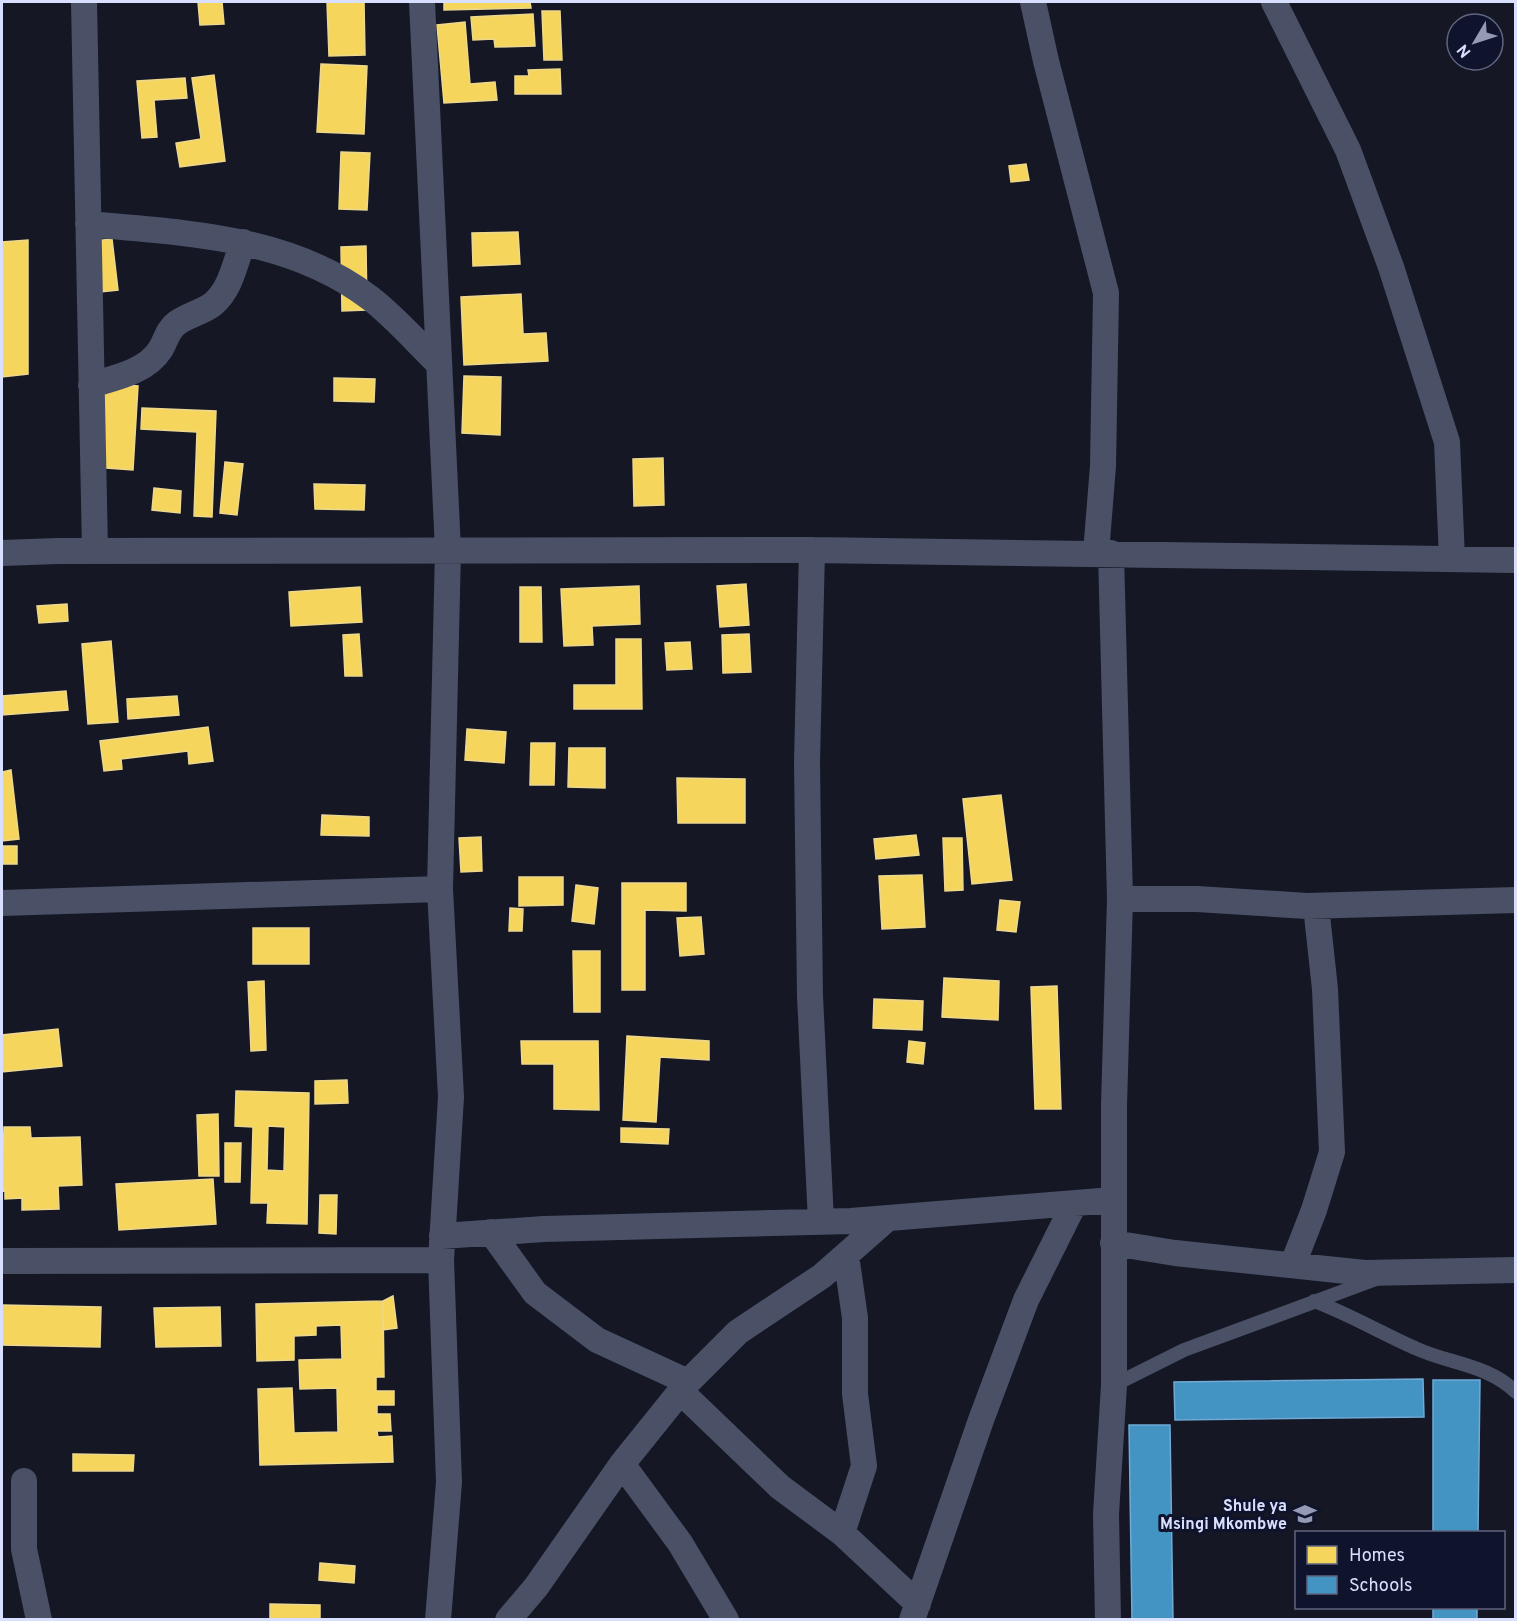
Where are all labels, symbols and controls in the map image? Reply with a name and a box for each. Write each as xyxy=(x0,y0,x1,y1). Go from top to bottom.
north arrow xyxy=(1445,12,1505,72)
text: N xyxy=(1454,39,1476,61)
place label: Shule ya Msingi Mkombwe xyxy=(1160,1497,1287,1535)
school or university icon: Shule ya Msingi Mkombwe xyxy=(1292,1501,1318,1527)
legend xyxy=(1295,1531,1505,1609)
text: Homes xyxy=(1349,1545,1405,1568)
text: Schools xyxy=(1349,1575,1412,1598)

